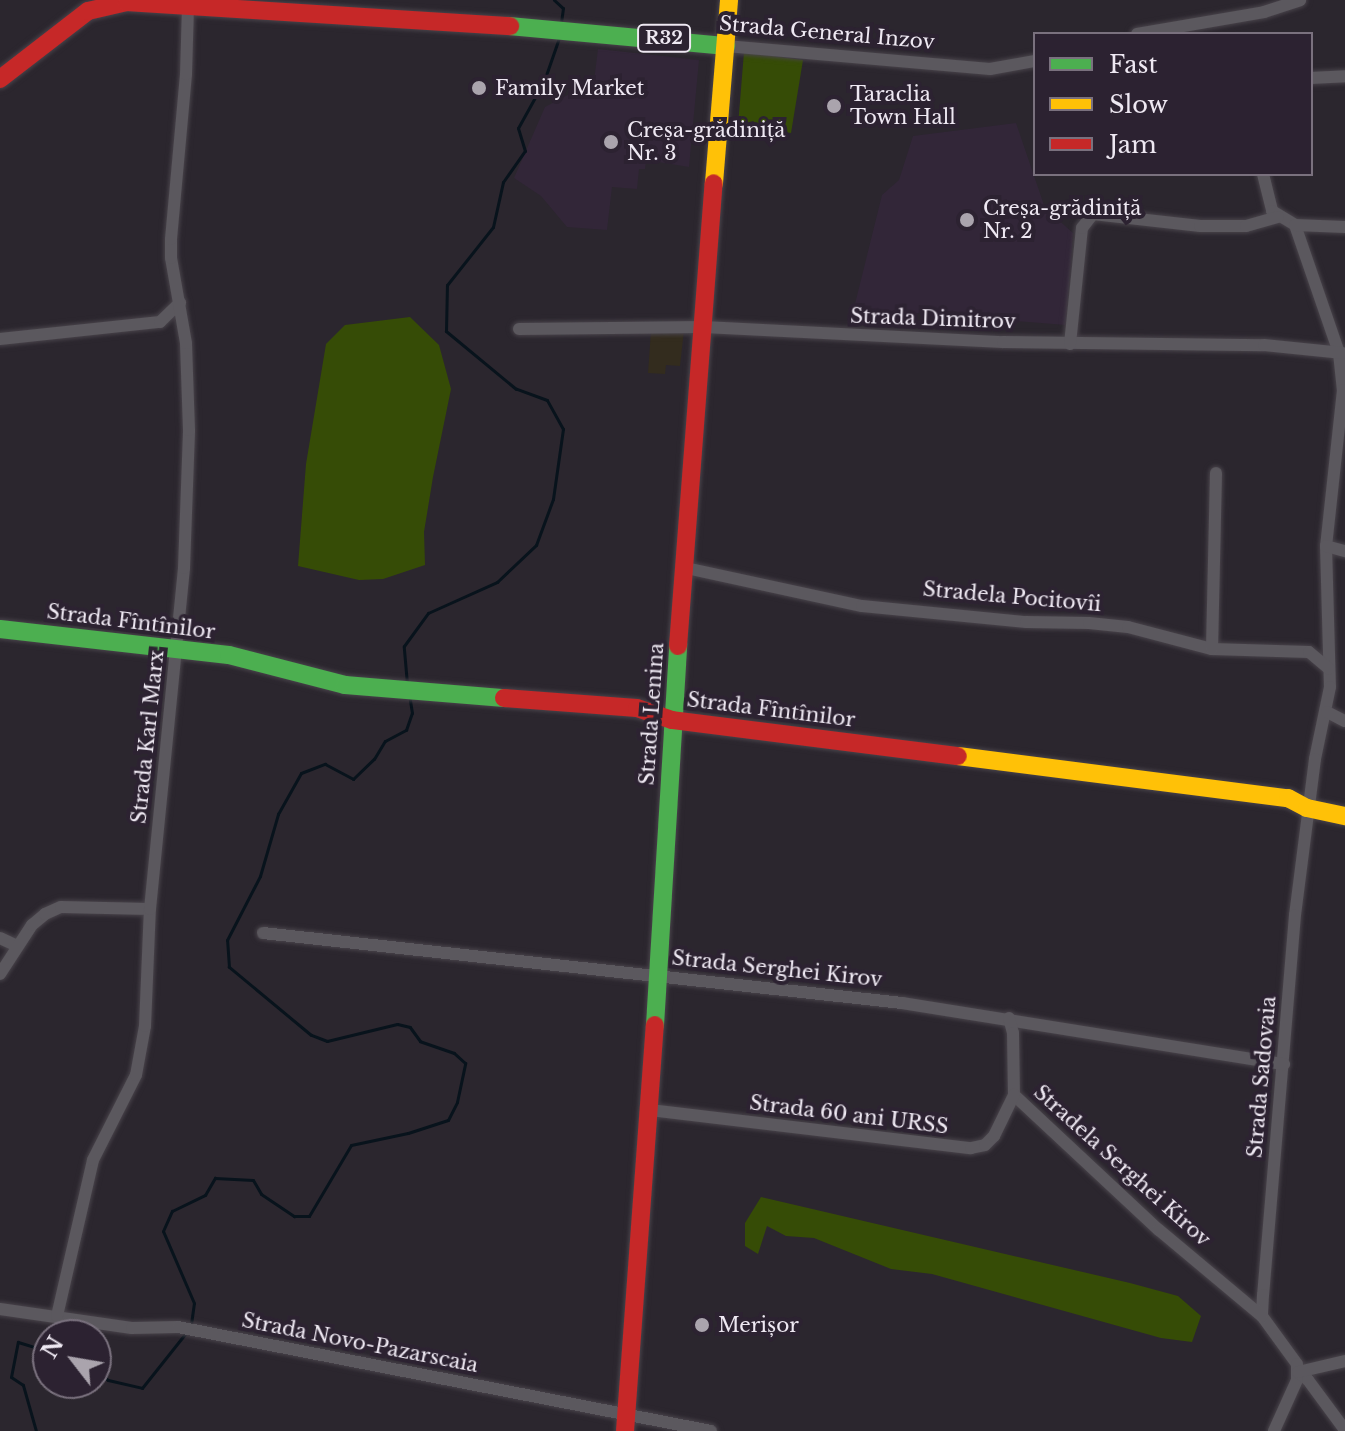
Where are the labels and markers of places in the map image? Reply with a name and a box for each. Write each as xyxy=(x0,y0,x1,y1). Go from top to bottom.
place label: Family Market xyxy=(495,76,645,100)
marker: Family Market xyxy=(470,79,488,97)
place label: Taraclia Town Hall xyxy=(850,82,956,129)
marker: Taraclia Town Hall xyxy=(825,97,843,115)
place label: Creșa-grădiniță Nr. 3 xyxy=(627,118,785,165)
marker: Creșa-grădiniță Nr. 3 xyxy=(602,133,620,151)
place label: Creșa-grădiniță Nr. 2 xyxy=(983,196,1141,243)
marker: Creșa-grădiniță Nr. 2 xyxy=(958,211,976,229)
place label: Merișor xyxy=(718,1313,799,1337)
marker: Merișor xyxy=(693,1316,711,1334)

